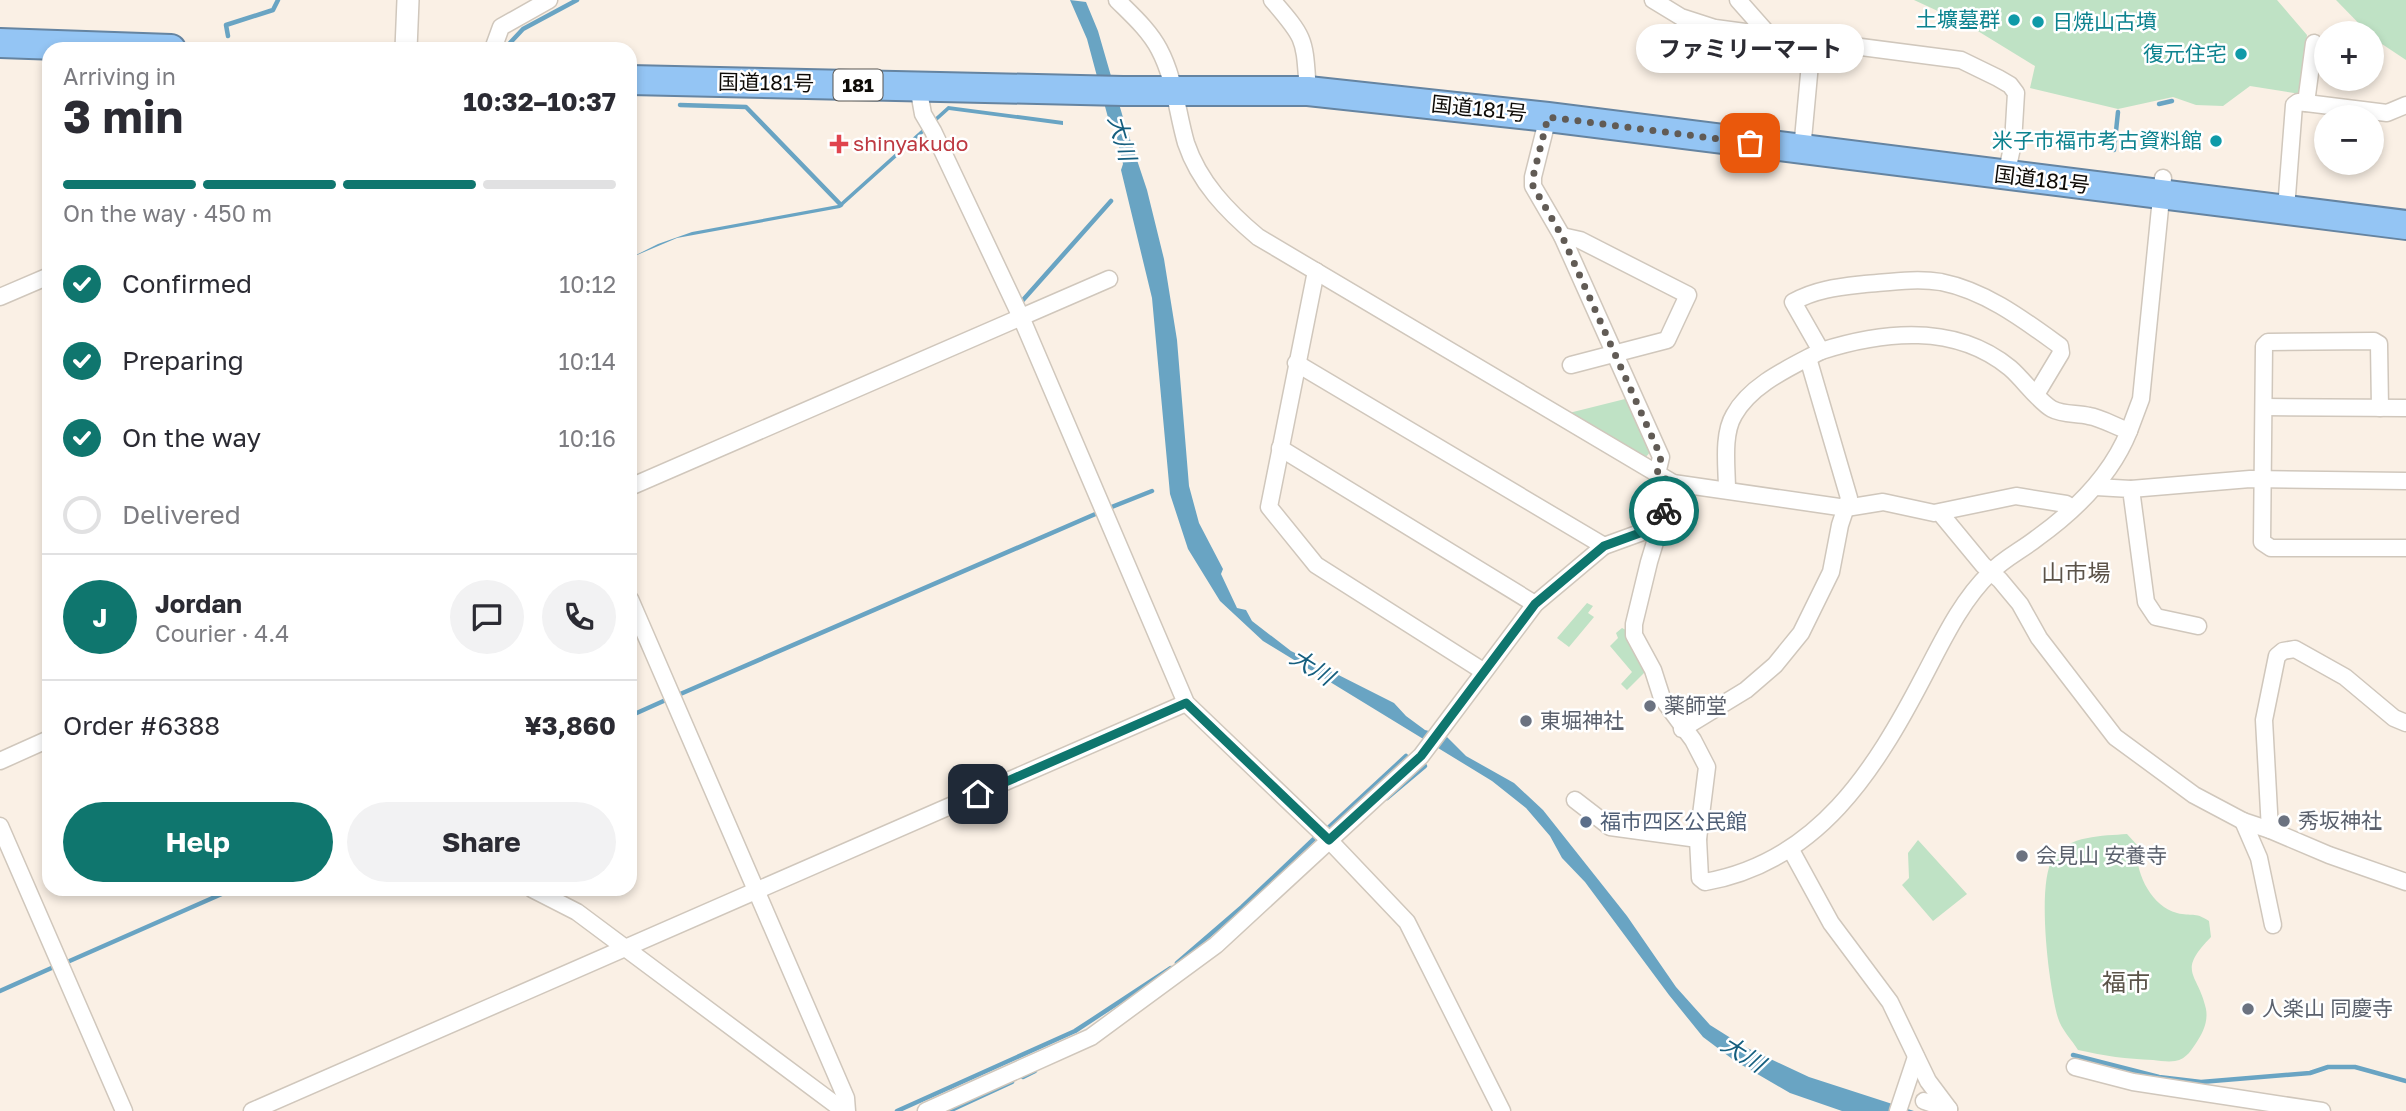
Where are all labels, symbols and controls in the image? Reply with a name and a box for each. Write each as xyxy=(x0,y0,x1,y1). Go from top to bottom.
place label: 土壙墓群 xyxy=(1916,6,2000,32)
place label: 日焼山古墳 xyxy=(2052,8,2157,34)
marker: 土壙墓群 xyxy=(2006,12,2022,28)
marker: 日焼山古墳 xyxy=(2030,14,2046,30)
map controls xyxy=(2314,21,2384,175)
button: + xyxy=(2314,21,2384,91)
callout: ファミリーマート xyxy=(1636,24,1864,73)
text: ファミリーマート xyxy=(1658,34,1842,62)
place label: 復元住宅 xyxy=(2143,40,2227,66)
marker: 復元住宅 xyxy=(2233,46,2249,62)
text: Arriving in xyxy=(63,62,176,90)
street label: 国道181号 xyxy=(718,68,814,96)
road number: 181 xyxy=(834,69,882,100)
text: 10:32–10:37 xyxy=(463,86,616,117)
text: 3 min xyxy=(63,88,183,143)
street label: 国道181号 xyxy=(1430,90,1528,126)
button: − xyxy=(2314,105,2384,175)
water label: 大川 xyxy=(1103,112,1144,167)
pin xyxy=(1720,113,1780,173)
icon: bag xyxy=(1731,124,1769,162)
place label: 米子市福市考古資料館 xyxy=(1992,127,2202,153)
place label: shinyakudo xyxy=(853,130,968,156)
marker: 米子市福市考古資料館 xyxy=(2208,133,2224,149)
marker: shinyakudo xyxy=(831,136,847,152)
street label: 国道181号 xyxy=(1993,160,2091,198)
text: On the way · 450 m xyxy=(63,199,272,227)
icon: check xyxy=(63,265,101,303)
text: Confirmed xyxy=(122,268,252,299)
text: 10:12 xyxy=(559,270,616,298)
icon: check xyxy=(63,342,101,380)
text: Preparing xyxy=(122,345,244,376)
text: 10:14 xyxy=(559,347,616,375)
icon: check xyxy=(63,419,101,457)
text: On the way xyxy=(122,422,261,453)
text: 10:16 xyxy=(559,424,616,452)
courier xyxy=(1629,476,1699,546)
icon: bike xyxy=(1645,492,1683,530)
text: Delivered xyxy=(122,499,241,530)
district label: 山市場 xyxy=(2042,558,2111,586)
button: chat xyxy=(450,580,524,654)
button: phone xyxy=(542,580,616,654)
text: Jordan xyxy=(155,588,242,619)
text: J xyxy=(93,602,107,633)
text: Courier · 4.4 xyxy=(155,619,289,647)
water label: 大川 xyxy=(1286,642,1342,692)
place label: 薬師堂 xyxy=(1664,692,1727,718)
marker: 薬師堂 xyxy=(1642,698,1658,714)
place label: 東堀神社 xyxy=(1540,707,1624,733)
text: Order #6388 xyxy=(63,710,220,741)
text: ¥3,860 xyxy=(525,710,616,741)
marker: 東堀神社 xyxy=(1518,713,1534,729)
pin xyxy=(948,764,1008,824)
icon: home xyxy=(959,775,997,813)
button: Help xyxy=(63,802,333,882)
button: Share xyxy=(347,802,616,882)
place label: 秀坂神社 xyxy=(2298,807,2382,833)
place label: 福市四区公民館 xyxy=(1600,808,1747,834)
marker: 秀坂神社 xyxy=(2276,813,2292,829)
marker: 福市四区公民館 xyxy=(1578,814,1594,830)
place label: 会見山 安養寺 xyxy=(2036,842,2167,868)
marker: 会見山 安養寺 xyxy=(2014,848,2030,864)
district label: 福市 xyxy=(2102,967,2150,996)
place label: 人楽山 同慶寺 xyxy=(2262,995,2393,1021)
marker: 人楽山 同慶寺 xyxy=(2240,1001,2256,1017)
water label: 大川 xyxy=(1717,1029,1773,1079)

